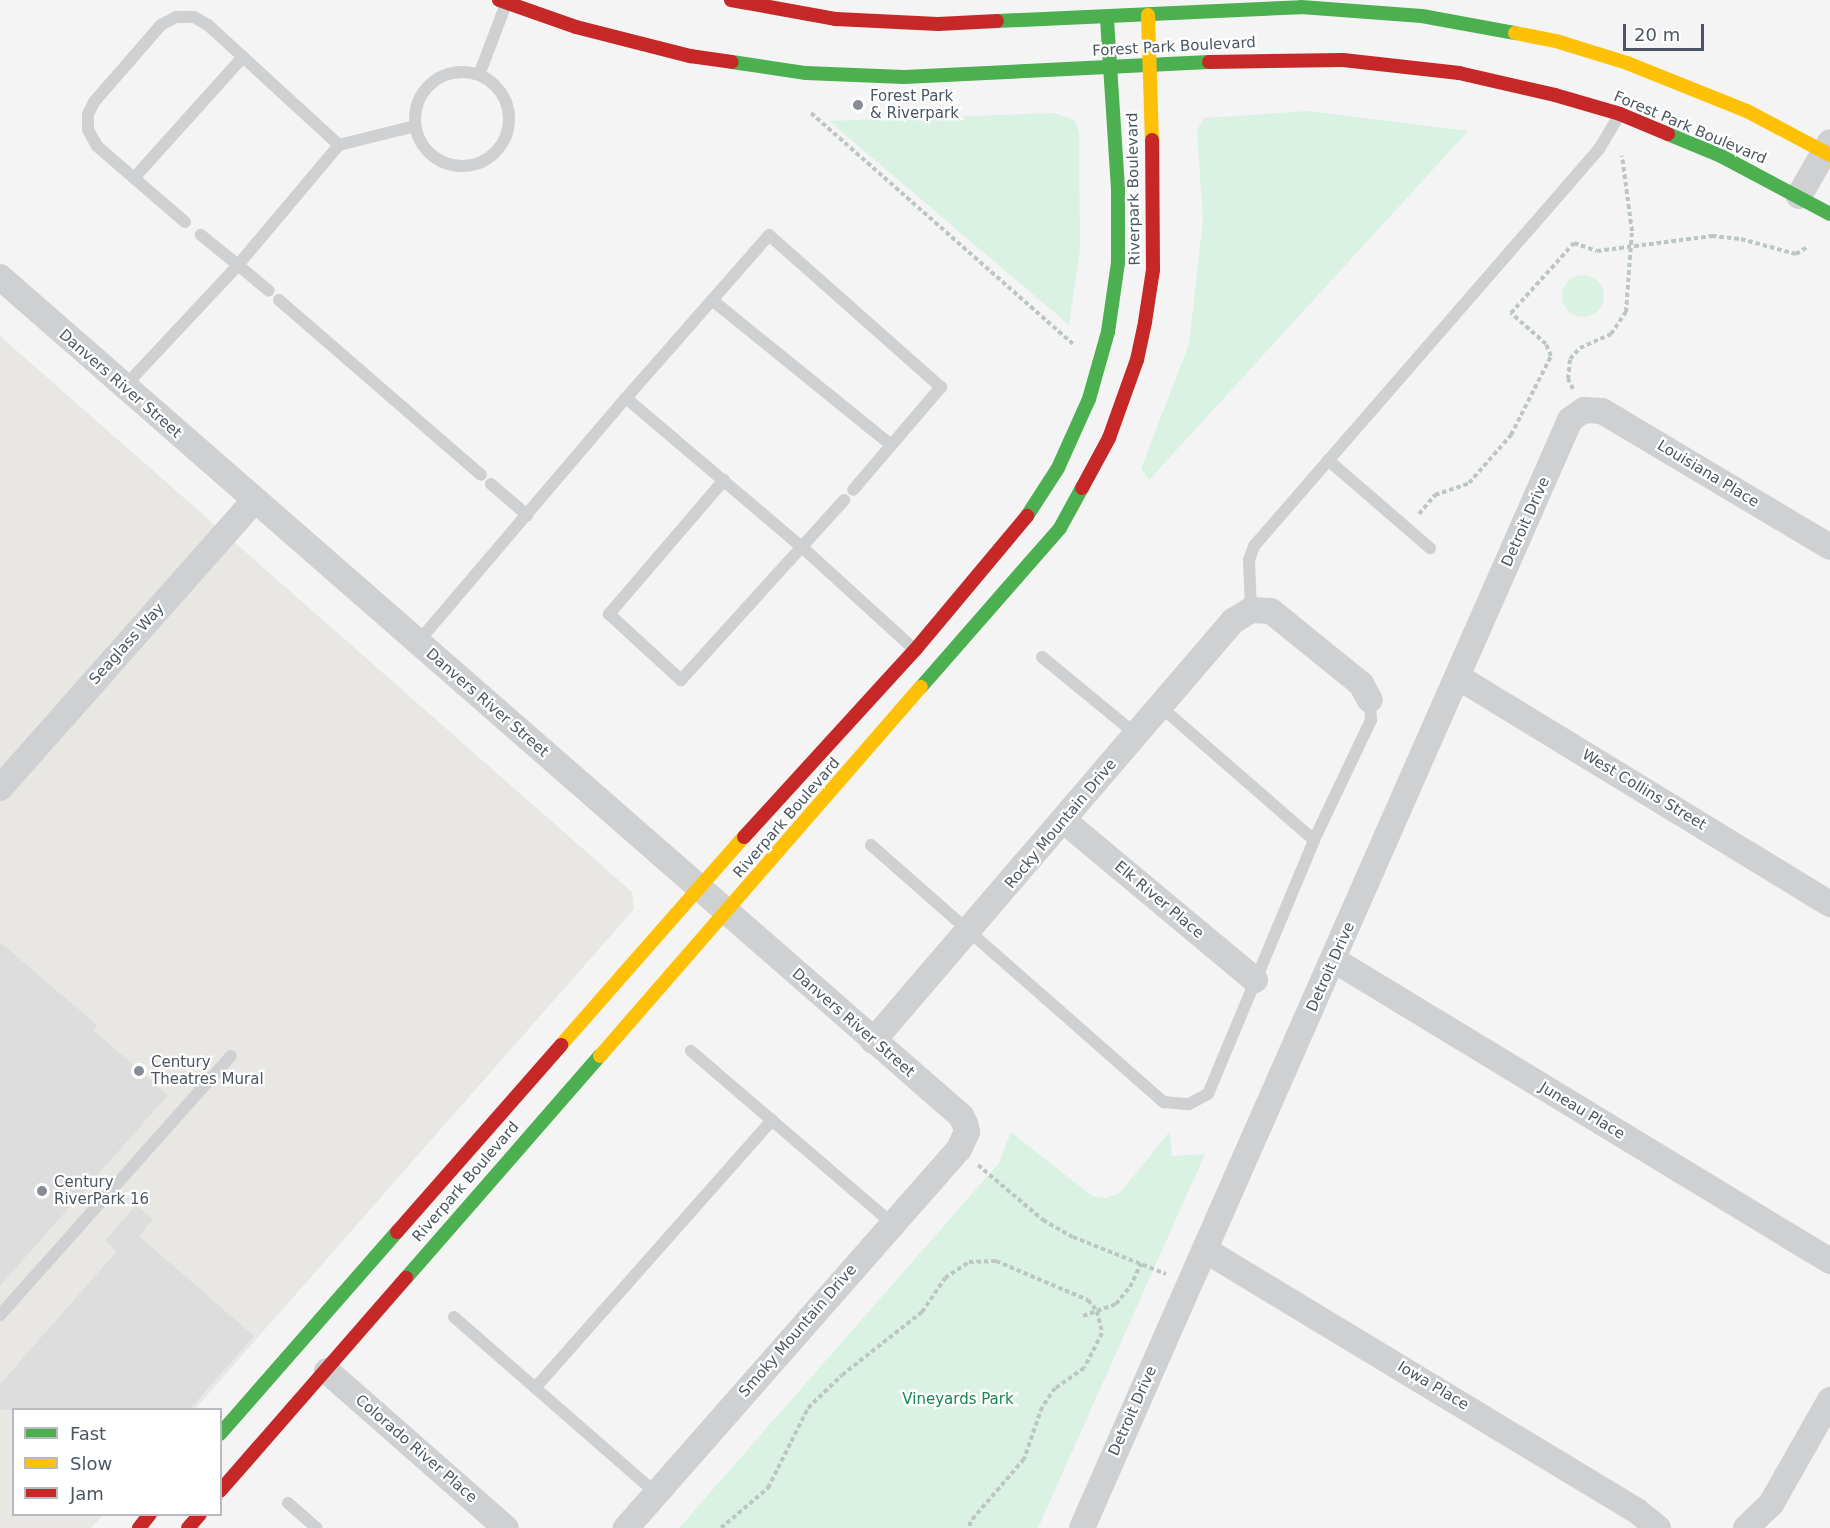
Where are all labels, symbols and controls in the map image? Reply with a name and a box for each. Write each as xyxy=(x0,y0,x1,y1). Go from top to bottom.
scale bar xyxy=(1626,12,1707,50)
text: 20 m xyxy=(1634,24,1680,45)
street label: Forest Park Boulevard xyxy=(1092,34,1256,60)
place label: Forest Park & Riverpark xyxy=(870,87,959,122)
street label: Forest Park Boulevard xyxy=(1611,88,1769,168)
marker: Forest Park & Riverpark xyxy=(851,98,865,112)
street label: Riverpark Boulevard xyxy=(1124,112,1144,266)
street label: Danvers River Street xyxy=(55,326,185,442)
street label: Louisiana Place xyxy=(1654,437,1762,511)
street label: Detroit Drive xyxy=(1498,474,1554,570)
street label: Seaglass Way xyxy=(86,600,168,688)
street label: Danvers River Street xyxy=(422,645,552,761)
street label: West Collins Street xyxy=(1579,746,1709,834)
street label: Riverpark Boulevard xyxy=(730,754,844,882)
street label: Rocky Mountain Drive xyxy=(1002,756,1120,892)
street label: Elk River Place xyxy=(1111,858,1207,942)
street label: Detroit Drive xyxy=(1303,919,1359,1015)
street label: Danvers River Street xyxy=(788,965,918,1081)
place label: Century Theatres Mural xyxy=(151,1053,264,1088)
marker: Century Theatres Mural xyxy=(132,1064,146,1078)
street label: Juneau Place xyxy=(1536,1079,1628,1143)
street label: Riverpark Boulevard xyxy=(409,1118,523,1246)
place label: Century RiverPark 16 xyxy=(54,1173,149,1208)
marker: Century RiverPark 16 xyxy=(35,1184,49,1198)
street label: Smoky Mountain Drive xyxy=(736,1261,860,1401)
street label: Iowa Place xyxy=(1394,1358,1472,1414)
street label: Detroit Drive xyxy=(1105,1363,1161,1459)
street label: Colorado River Place xyxy=(351,1391,481,1507)
park label: Vineyards Park xyxy=(902,1391,1014,1409)
legend xyxy=(12,1408,222,1516)
text: Fast xyxy=(70,1423,106,1444)
text: Slow xyxy=(70,1453,112,1474)
text: Jam xyxy=(70,1483,104,1504)

